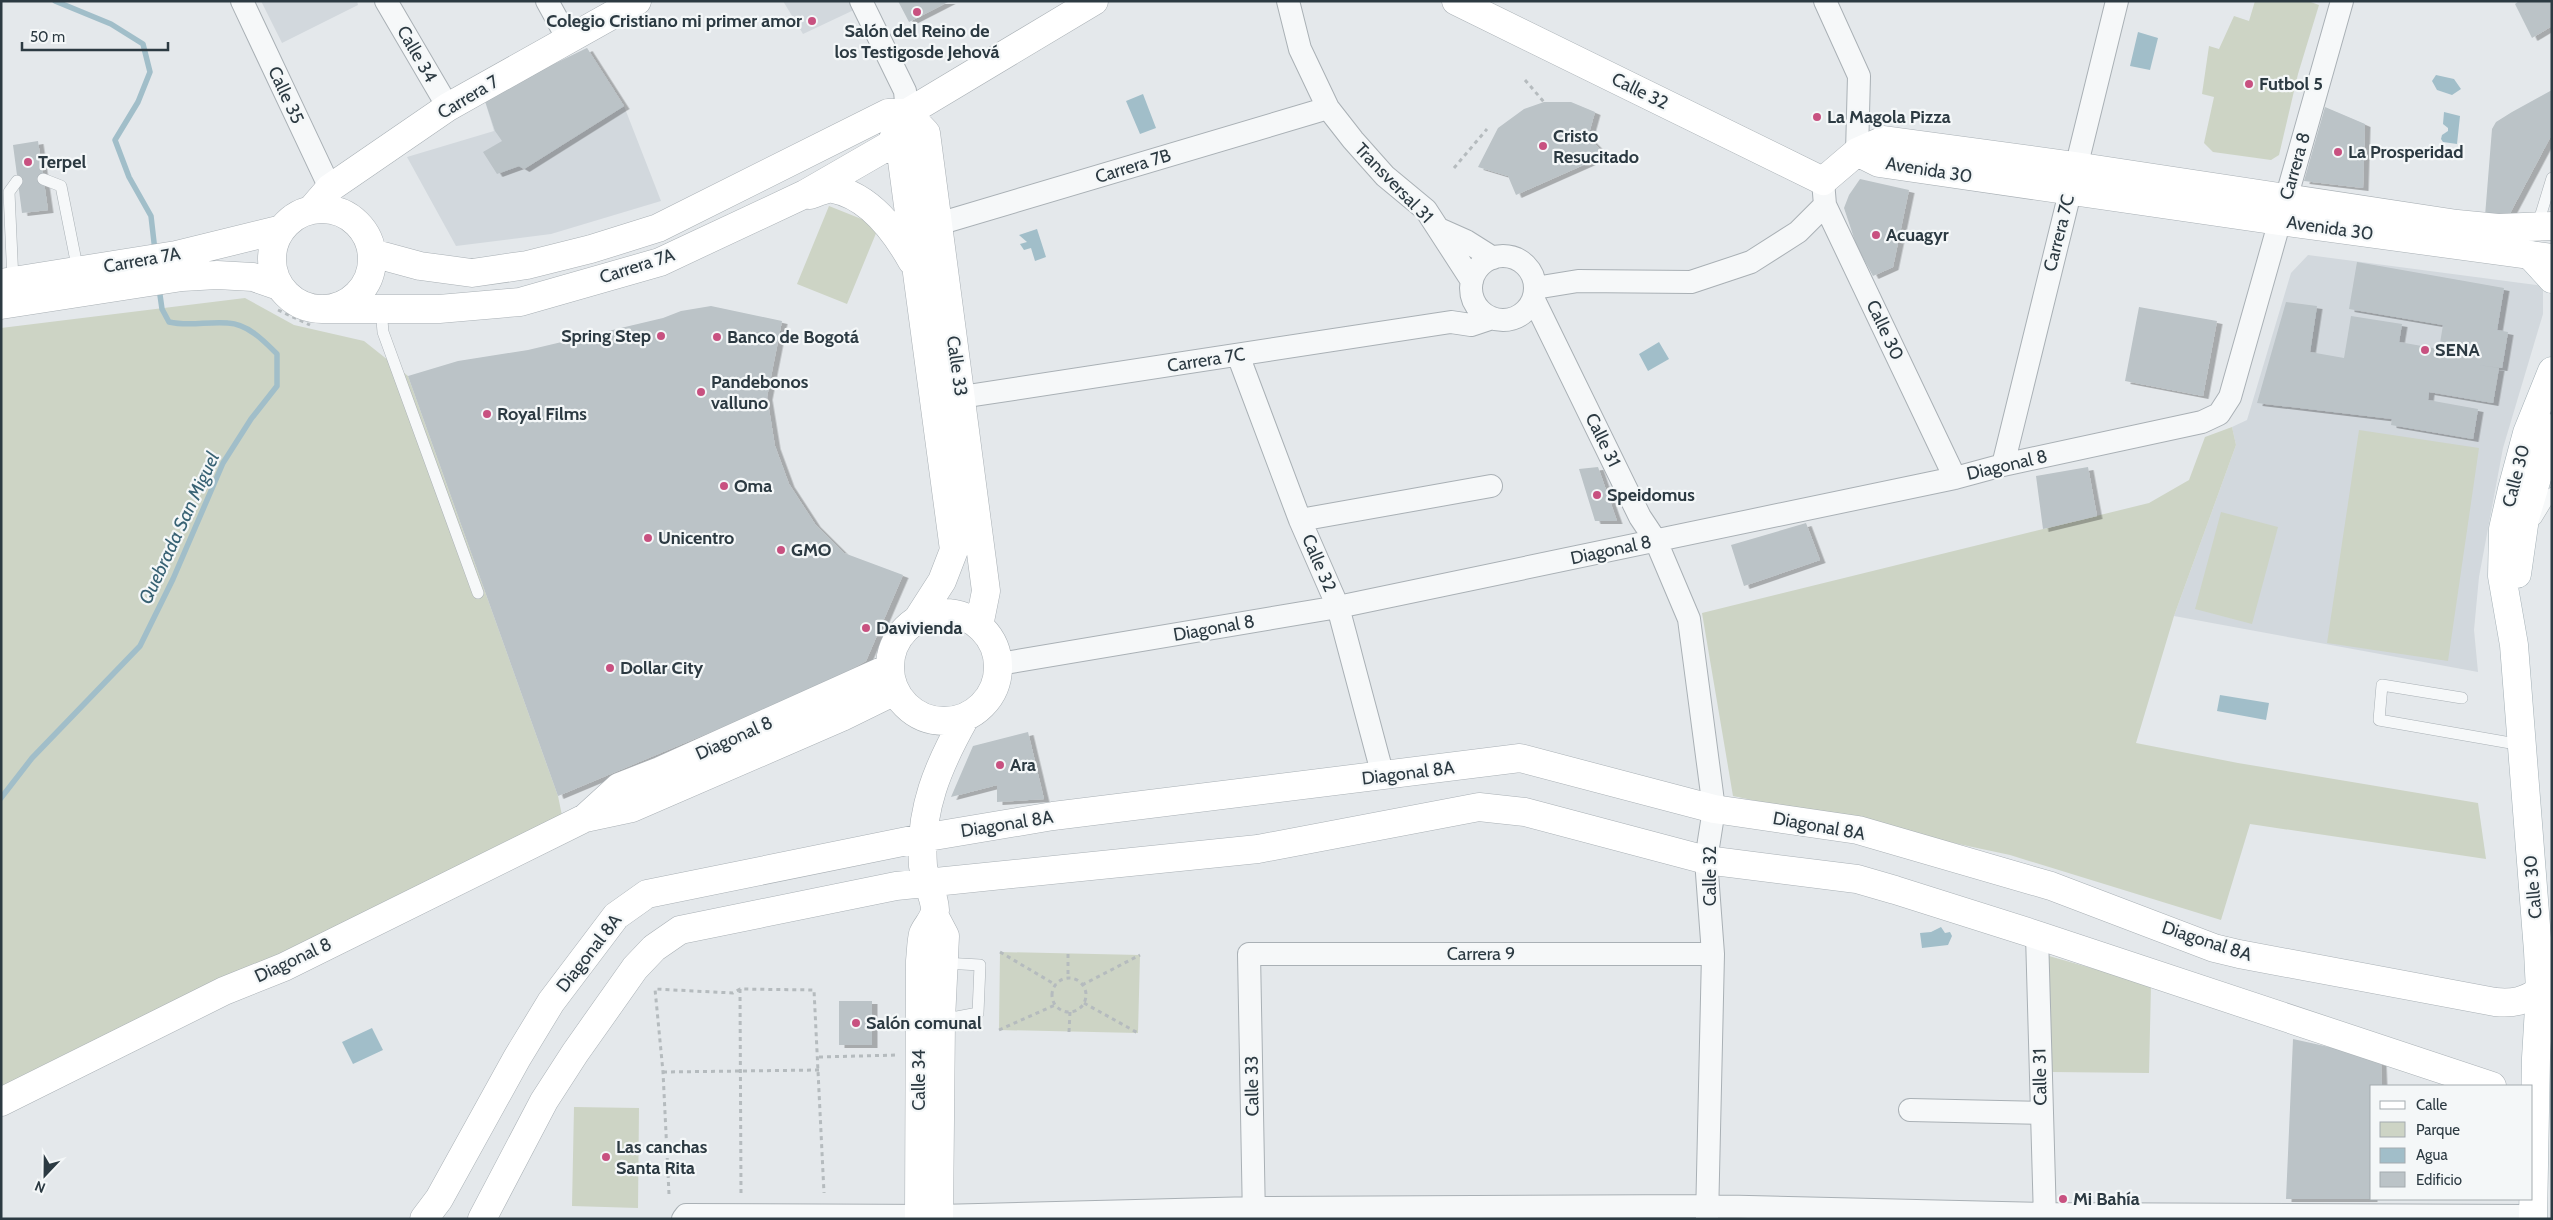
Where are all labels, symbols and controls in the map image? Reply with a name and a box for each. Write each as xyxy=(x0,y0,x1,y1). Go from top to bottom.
marker: Salón del Reino de los Testigosde Jehová xyxy=(911,6,923,18)
place label: Colegio Cristiano mi primer amor xyxy=(546,10,802,32)
marker: Colegio Cristiano mi primer amor xyxy=(806,15,818,27)
scale bar xyxy=(22,20,169,52)
place label: Salón del Reino de los Testigosde Jehová xyxy=(835,20,1000,63)
street label: Calle 34 xyxy=(392,22,442,86)
text: 50 m xyxy=(30,28,65,46)
street label: Calle 35 xyxy=(263,63,309,127)
street label: Calle 32 xyxy=(1608,68,1672,114)
street label: Carrera 7 xyxy=(433,70,503,124)
place label: Futbol 5 xyxy=(2259,73,2323,95)
marker: Futbol 5 xyxy=(2243,78,2255,90)
place label: La Magola Pizza xyxy=(1827,106,1951,128)
marker: La Magola Pizza xyxy=(1811,111,1823,123)
place label: Cristo Resucitado xyxy=(1553,125,1639,168)
street label: Carrera 8 xyxy=(2275,130,2315,202)
street label: Transversal 31 xyxy=(1350,138,1438,228)
marker: Cristo Resucitado xyxy=(1537,140,1549,152)
place label: La Prosperidad xyxy=(2348,141,2464,163)
street label: Carrera 7B xyxy=(1092,144,1174,188)
marker: La Prosperidad xyxy=(2332,146,2344,158)
place label: Terpel xyxy=(38,151,86,173)
street label: Avenida 30 xyxy=(1884,152,1974,188)
marker: Terpel xyxy=(22,156,34,168)
street label: Carrera 7C xyxy=(2039,192,2079,274)
street label: Avenida 30 xyxy=(2285,211,2375,245)
place label: Acuagyr xyxy=(1886,224,1949,246)
marker: Acuagyr xyxy=(1870,229,1882,241)
street label: Carrera 7A xyxy=(102,242,182,278)
street label: Carrera 7A xyxy=(597,244,677,288)
street label: Calle 30 xyxy=(1862,296,1908,364)
place label: Spring Step xyxy=(561,325,651,347)
place label: Banco de Bogotá xyxy=(727,326,859,348)
marker: Spring Step xyxy=(655,330,667,342)
marker: Banco de Bogotá xyxy=(711,331,723,343)
street label: Calle 33 xyxy=(942,334,972,398)
place label: SENA xyxy=(2435,339,2480,361)
street label: Carrera 7C xyxy=(1166,343,1246,377)
marker: SENA xyxy=(2419,344,2431,356)
place label: Pandebonos valluno xyxy=(711,371,809,414)
marker: Pandebonos valluno xyxy=(695,386,707,398)
place label: Royal Films xyxy=(497,403,587,425)
marker: Royal Films xyxy=(481,408,493,420)
street label: Calle 31 xyxy=(1581,410,1625,470)
street label: Calle 30 xyxy=(2498,442,2534,510)
street label: Diagonal 8 xyxy=(1964,445,2050,485)
water label: Quebrada San Miguel xyxy=(134,448,224,608)
place label: Oma xyxy=(734,475,772,497)
marker: Oma xyxy=(718,480,730,492)
place label: Speidomus xyxy=(1607,484,1695,506)
marker: Speidomus xyxy=(1591,489,1603,501)
place label: Unicentro xyxy=(658,527,734,549)
street label: Calle 32 xyxy=(1297,531,1341,595)
street label: Diagonal 8 xyxy=(1569,531,1653,569)
marker: Unicentro xyxy=(642,532,654,544)
place label: GMO xyxy=(791,539,832,561)
marker: GMO xyxy=(775,544,787,556)
street label: Diagonal 8 xyxy=(1172,610,1256,646)
place label: Davivienda xyxy=(876,617,962,639)
marker: Davivienda xyxy=(860,622,872,634)
place label: Dollar City xyxy=(620,657,703,679)
marker: Dollar City xyxy=(604,662,616,674)
street label: Diagonal 8 xyxy=(692,711,776,765)
place label: Ara xyxy=(1010,754,1036,776)
street label: Diagonal 8A xyxy=(1360,756,1456,790)
marker: Ara xyxy=(994,759,1006,771)
street label: Diagonal 8A xyxy=(959,806,1055,842)
street label: Diagonal 8A xyxy=(1771,807,1867,845)
street label: Calle 32 xyxy=(1699,846,1721,906)
street label: Calle 30 xyxy=(2519,854,2547,920)
street label: Diagonal 8A xyxy=(552,909,626,997)
street label: Diagonal 8A xyxy=(2159,916,2255,966)
street label: Diagonal 8 xyxy=(251,933,335,987)
street label: Carrera 9 xyxy=(1447,943,1515,965)
place label: Salón comunal xyxy=(866,1012,982,1034)
marker: Salón comunal xyxy=(850,1017,862,1029)
street label: Calle 31 xyxy=(2029,1048,2051,1106)
street label: Calle 34 xyxy=(908,1049,930,1111)
street label: Calle 33 xyxy=(1240,1055,1264,1117)
legend xyxy=(2370,1085,2533,1200)
text: Calle xyxy=(2416,1096,2447,1114)
text: Parque xyxy=(2416,1121,2460,1139)
place label: Las canchas Santa Rita xyxy=(616,1136,708,1179)
text: Agua xyxy=(2416,1146,2448,1164)
north arrow xyxy=(20,1150,70,1200)
marker: Las canchas Santa Rita xyxy=(600,1151,612,1163)
text: Edificio xyxy=(2416,1171,2462,1189)
text: N xyxy=(32,1177,48,1197)
place label: Mi Bahía xyxy=(2073,1188,2140,1210)
marker: Mi Bahía xyxy=(2057,1193,2069,1205)

